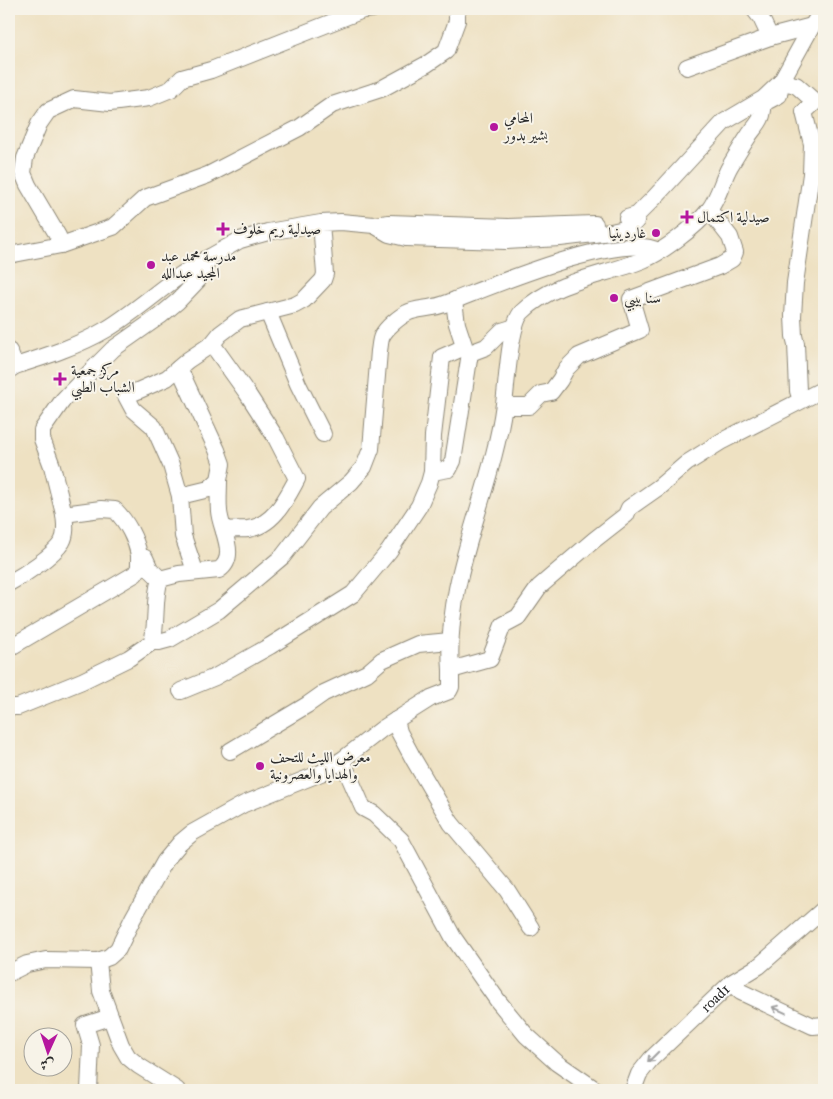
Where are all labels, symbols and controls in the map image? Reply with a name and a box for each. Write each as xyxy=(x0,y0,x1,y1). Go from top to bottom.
place label: المحامي بشير بدور xyxy=(502,109,549,144)
marker: المحامي بشير بدور xyxy=(488,121,500,133)
place label: صيدلية اكتمال xyxy=(697,208,770,226)
marker: صيدلية اكتمال xyxy=(681,211,693,223)
place label: صيدلية ريم خلوف xyxy=(233,220,321,242)
marker: صيدلية ريم خلوف xyxy=(217,223,229,235)
place label: غاردينيا xyxy=(609,224,646,242)
marker: غاردينيا xyxy=(650,227,662,239)
place label: مدرسة محمد عبد المجيد عبدالله xyxy=(161,247,236,282)
marker: مدرسة محمد عبد المجيد عبدالله xyxy=(145,259,157,271)
place label: سنا بيبي xyxy=(624,289,661,312)
marker: سنا بيبي xyxy=(608,292,620,304)
place label: مركز جمعية الشباب الطبي xyxy=(71,361,135,401)
marker: مركز جمعية الشباب الطبي xyxy=(53,372,67,386)
place label: معرض الليث للتحف والهدايا والعصرونية xyxy=(270,748,371,784)
marker: معرض الليث للتحف والهدايا والعصرونية xyxy=(254,760,266,772)
street label: road1 xyxy=(697,980,734,1016)
one-way arrow xyxy=(772,1004,787,1014)
north arrow xyxy=(22,1026,72,1076)
one-way arrow xyxy=(647,1051,660,1063)
text: ش xyxy=(40,1056,55,1073)

